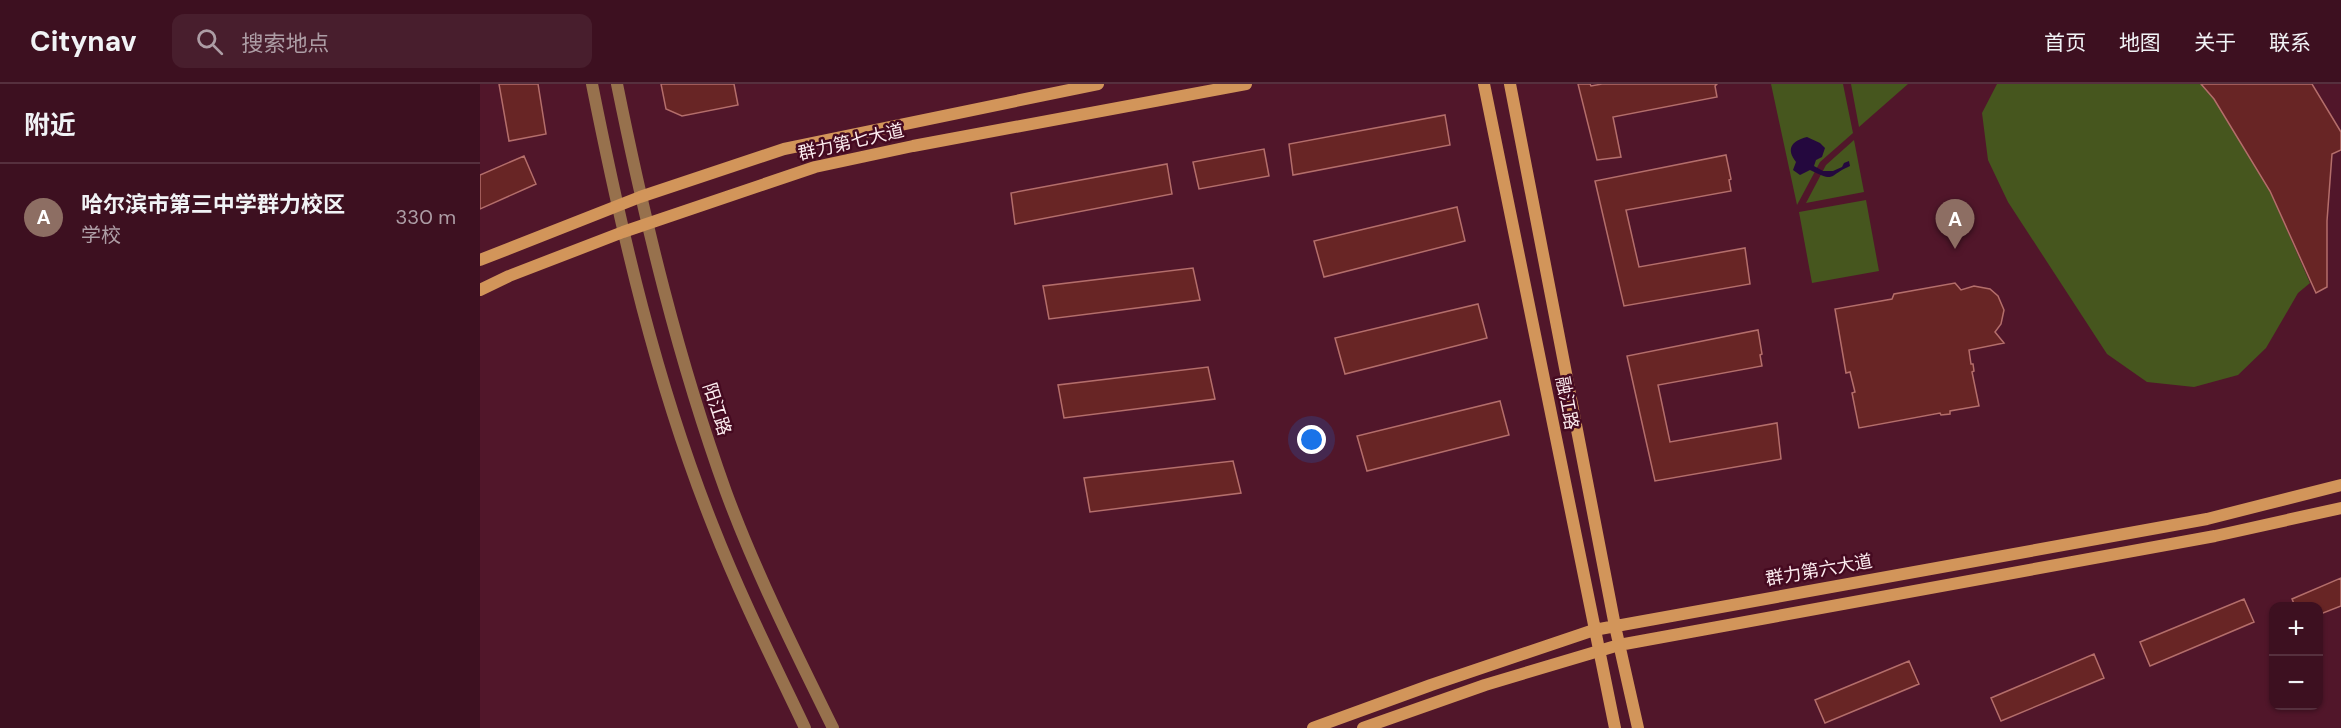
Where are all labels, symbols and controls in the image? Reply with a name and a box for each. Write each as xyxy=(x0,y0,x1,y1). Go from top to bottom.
search box xyxy=(172,14,592,68)
text: Citynav xyxy=(30,23,136,60)
icon: search xyxy=(193,25,226,58)
text: 搜索地点 xyxy=(241,29,329,58)
text: 首页 xyxy=(2044,29,2086,57)
text: 地图 xyxy=(2119,29,2161,57)
text: 关于 xyxy=(2194,29,2236,57)
text: 联系 xyxy=(2269,29,2311,57)
text: 附近 xyxy=(24,108,76,142)
street label: 群力第七大道 xyxy=(796,118,906,166)
text: 哈尔滨市第三中学群力校区 xyxy=(81,190,345,219)
pin: A xyxy=(1936,200,1974,249)
text: A xyxy=(36,204,51,230)
text: 330 m xyxy=(396,204,456,230)
text: 学校 xyxy=(81,222,121,248)
street label: 融江路 xyxy=(1550,374,1584,432)
street label: 阳江路 xyxy=(697,380,737,438)
your location xyxy=(1297,425,1326,454)
street label: 群力第六大道 xyxy=(1764,549,1874,591)
map controls xyxy=(2269,602,2323,710)
button: + xyxy=(2269,602,2323,656)
button: − xyxy=(2269,656,2323,710)

